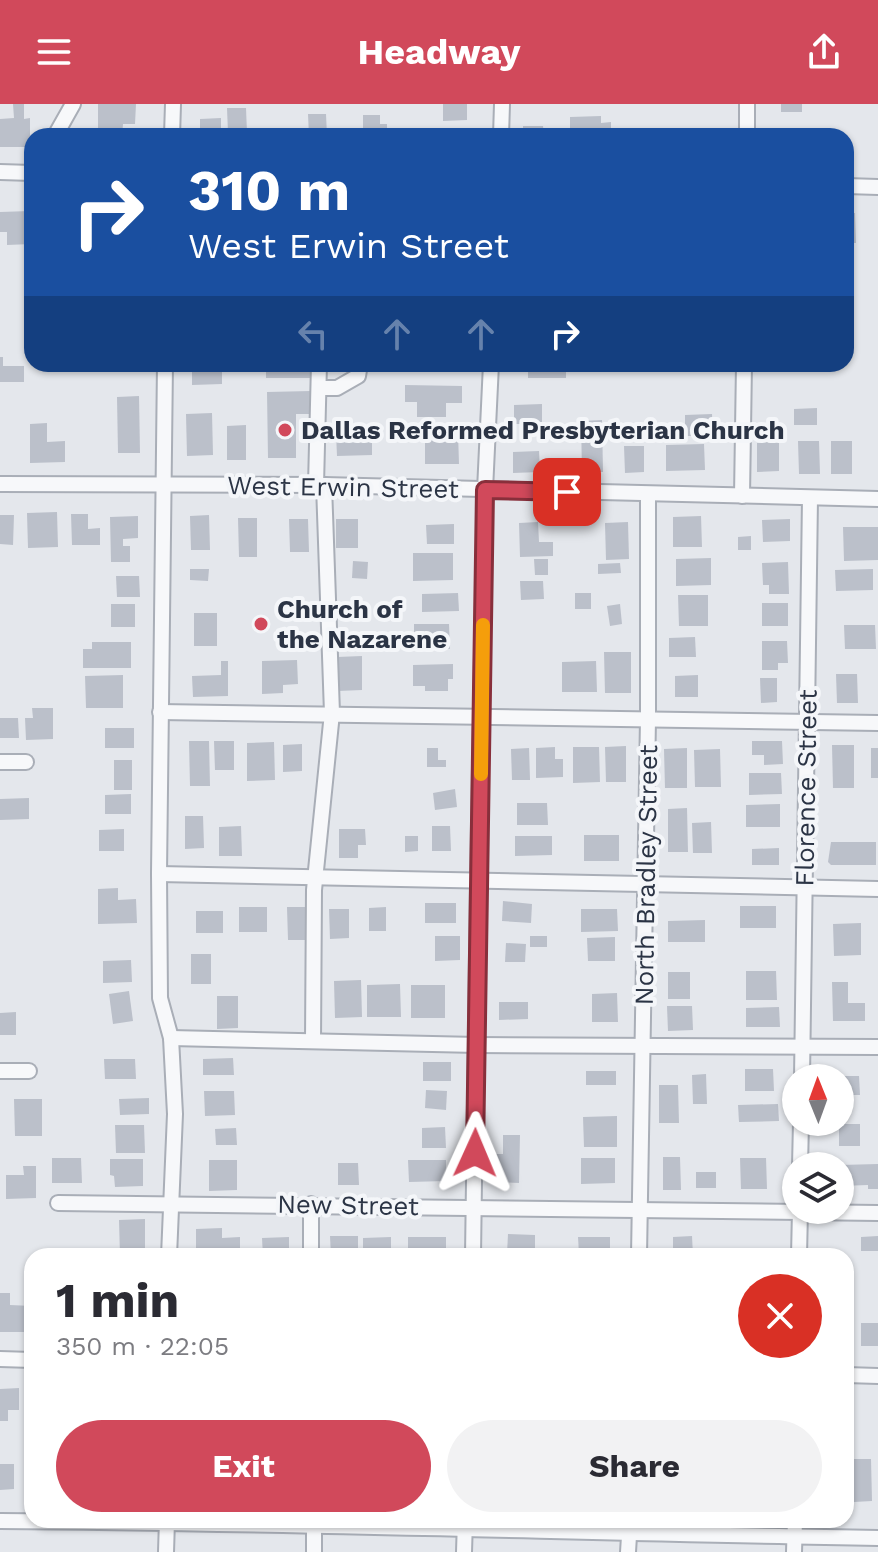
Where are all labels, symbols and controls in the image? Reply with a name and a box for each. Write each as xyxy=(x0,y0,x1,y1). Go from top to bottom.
icon: menu xyxy=(32,30,76,74)
icon: share xyxy=(802,30,846,74)
text: Headway xyxy=(358,31,520,73)
text: 310 m xyxy=(188,158,350,224)
icon: right xyxy=(56,160,160,264)
text: West Erwin Street xyxy=(188,225,509,267)
icon: left xyxy=(291,312,335,356)
icon: ahead xyxy=(375,312,419,356)
icon: ahead xyxy=(459,312,503,356)
icon: right xyxy=(543,312,587,356)
place label: Dallas Reformed Presbyterian Church xyxy=(301,415,785,445)
marker: Dallas Reformed Presbyterian Church xyxy=(276,421,294,439)
pin xyxy=(533,458,601,526)
street label: West Erwin Street xyxy=(227,470,459,504)
icon: arrive xyxy=(545,470,589,514)
place label: Church of the Nazarene xyxy=(277,594,447,654)
marker: Church of the Nazarene xyxy=(252,615,270,633)
street label: Florence Street xyxy=(789,689,823,887)
street label: North Bradley Street xyxy=(629,744,663,1006)
north arrow xyxy=(782,1064,854,1136)
map controls xyxy=(782,1064,854,1224)
position arrow xyxy=(433,1111,517,1195)
button: layers xyxy=(782,1152,854,1224)
street label: New Street xyxy=(277,1189,419,1221)
text: 1 min xyxy=(56,1272,179,1329)
button: close xyxy=(738,1274,822,1358)
text: 350 m · 22:05 xyxy=(56,1331,229,1361)
button: Exit xyxy=(56,1420,431,1512)
button: Share xyxy=(447,1420,822,1512)

